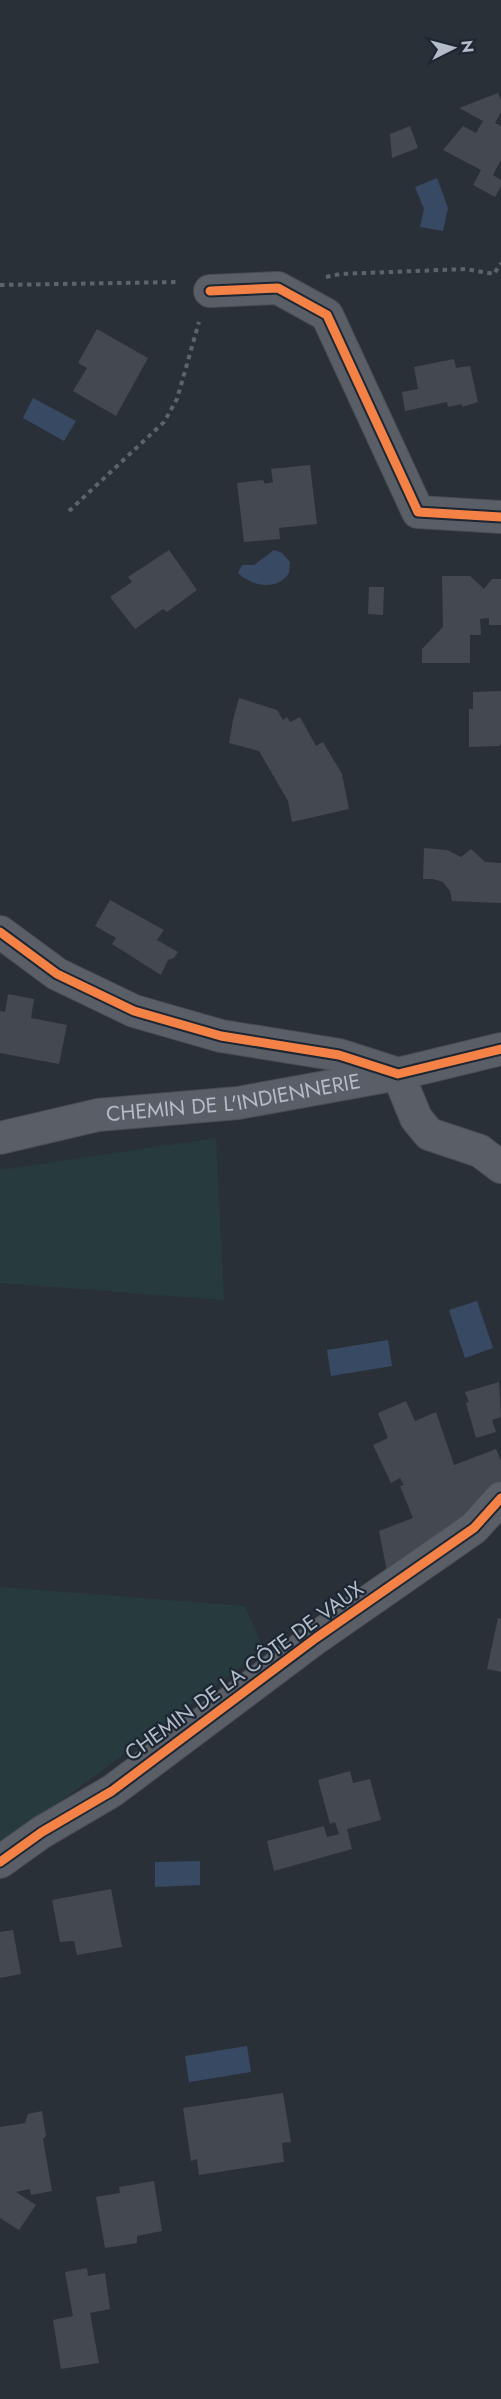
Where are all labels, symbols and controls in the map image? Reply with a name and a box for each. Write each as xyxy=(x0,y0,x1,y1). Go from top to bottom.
north arrow xyxy=(423,18,483,78)
text: N xyxy=(455,39,480,54)
street label: CHEMIN DE L'INDIENNERIE xyxy=(105,1066,363,1129)
street label: CHEMIN DE LA CÔTE DE VAUX xyxy=(118,1574,370,1768)

